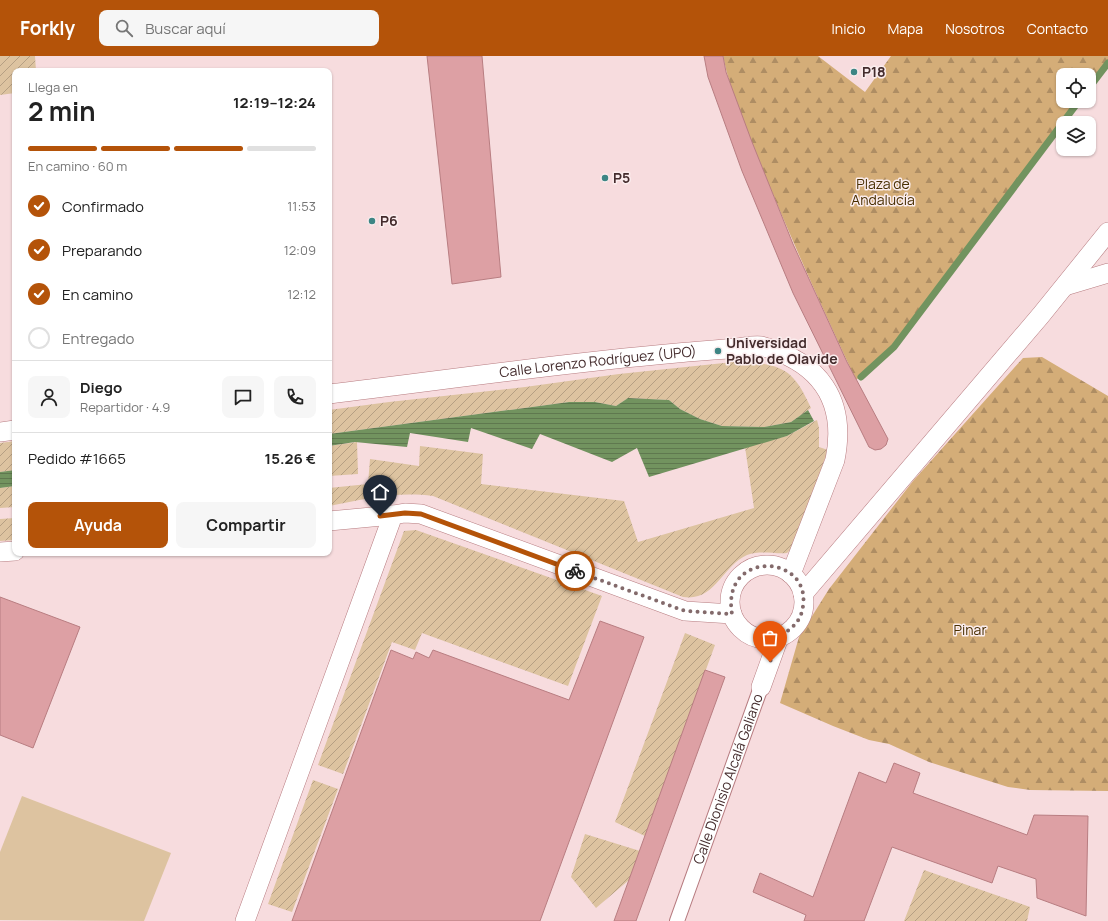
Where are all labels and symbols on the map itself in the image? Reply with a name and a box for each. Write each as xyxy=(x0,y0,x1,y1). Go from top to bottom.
place label: P18 xyxy=(862,62,886,81)
marker: P18 xyxy=(849,67,859,77)
place label: P5 xyxy=(613,168,630,187)
marker: P5 xyxy=(600,173,610,183)
park label: Plaza de Andalucía xyxy=(851,174,915,209)
place label: P6 xyxy=(380,211,398,230)
marker: P6 xyxy=(367,216,377,226)
place label: Universidad Pablo de Olavide xyxy=(726,333,838,368)
street label: Calle Lorenzo Rodríguez (UPO) xyxy=(498,341,697,381)
marker: Universidad Pablo de Olavide xyxy=(713,346,723,356)
pin xyxy=(363,475,397,516)
courier xyxy=(555,551,595,591)
park label: Pinar xyxy=(954,620,986,639)
pin xyxy=(753,621,787,662)
street label: Calle Dionisio Alcalá Galiano xyxy=(688,691,767,867)

